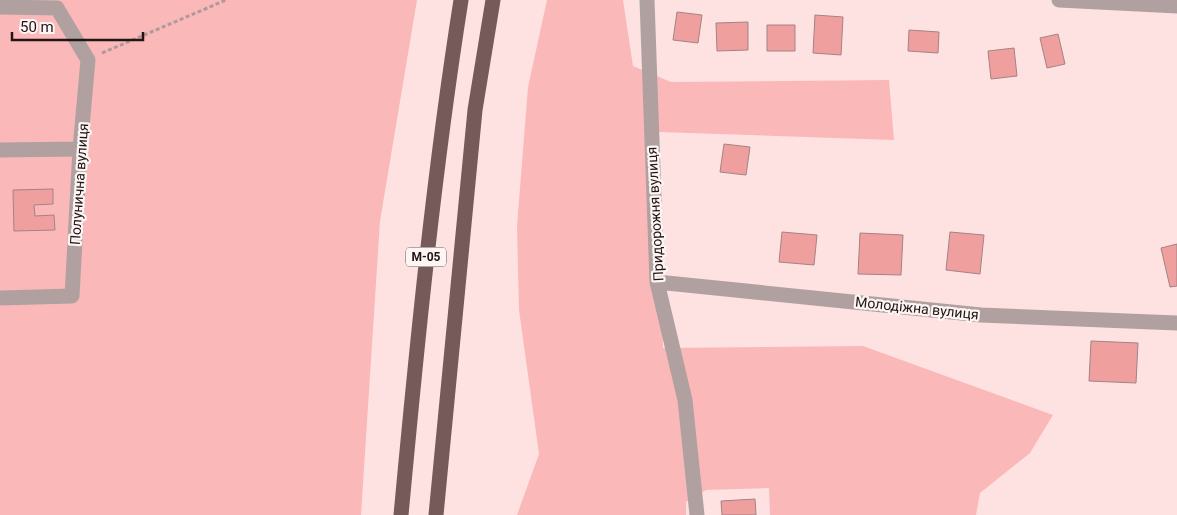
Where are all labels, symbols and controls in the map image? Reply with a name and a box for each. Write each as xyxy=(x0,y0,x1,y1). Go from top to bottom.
scale bar xyxy=(12,10,144,42)
text: 50 m xyxy=(20,18,54,36)
street label: Полунична вулиця xyxy=(67,123,91,245)
street label: Придорожня вулиця xyxy=(643,146,667,282)
road number: М-05 xyxy=(406,248,446,266)
street label: Молодіжна вулиця xyxy=(855,294,979,322)

